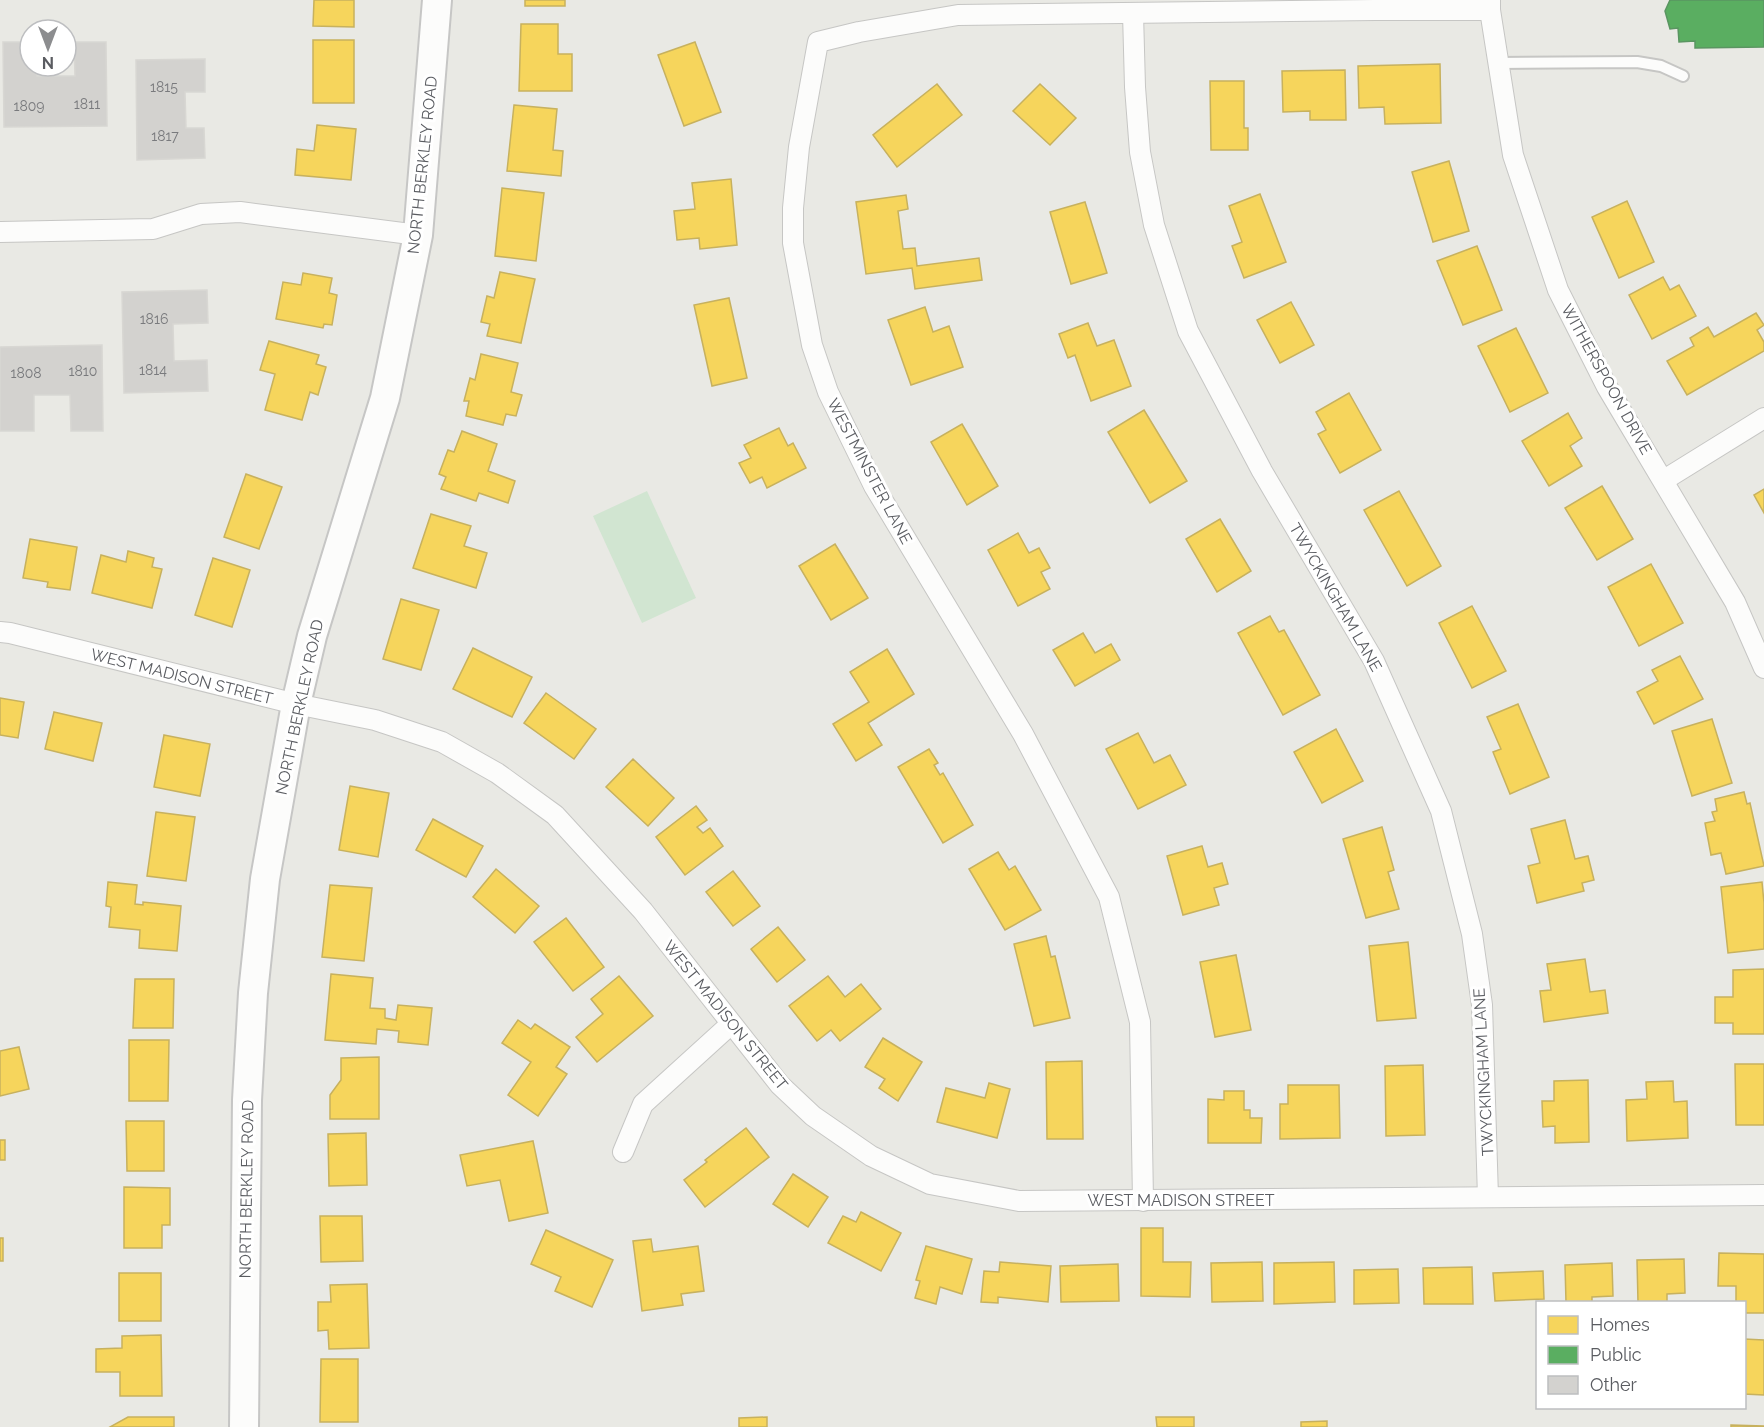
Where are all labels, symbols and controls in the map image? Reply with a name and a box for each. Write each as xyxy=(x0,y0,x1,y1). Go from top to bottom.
north arrow xyxy=(18,18,78,78)
text: N xyxy=(42,53,54,72)
street label: NORTH BERKLEY ROAD xyxy=(404,75,441,255)
house number: 1815 xyxy=(150,79,178,95)
house number: 1811 xyxy=(74,96,100,112)
house number: 1809 xyxy=(13,98,45,114)
house number: 1817 xyxy=(151,128,179,144)
street label: WITHERSPOON DRIVE xyxy=(1557,301,1656,458)
house number: 1816 xyxy=(140,311,168,327)
house number: 1814 xyxy=(139,362,167,378)
house number: 1810 xyxy=(69,363,97,379)
house number: 1808 xyxy=(10,365,42,381)
street label: WESTMINSTER LANE xyxy=(823,395,916,548)
street label: TWYCKINGHAM LANE xyxy=(1285,520,1386,675)
street label: NORTH BERKLEY ROAD xyxy=(272,618,327,797)
street label: WEST MADISON STREET xyxy=(89,645,275,708)
street label: WEST MADISON STREET xyxy=(659,937,792,1094)
street label: TWYCKINGHAM LANE xyxy=(1470,987,1497,1156)
street label: NORTH BERKLEY ROAD xyxy=(235,1099,258,1279)
street label: WEST MADISON STREET xyxy=(1087,1191,1275,1210)
legend xyxy=(1536,1301,1746,1409)
text: Homes xyxy=(1590,1314,1650,1335)
text: Public xyxy=(1590,1344,1642,1365)
text: Other xyxy=(1590,1374,1638,1395)

